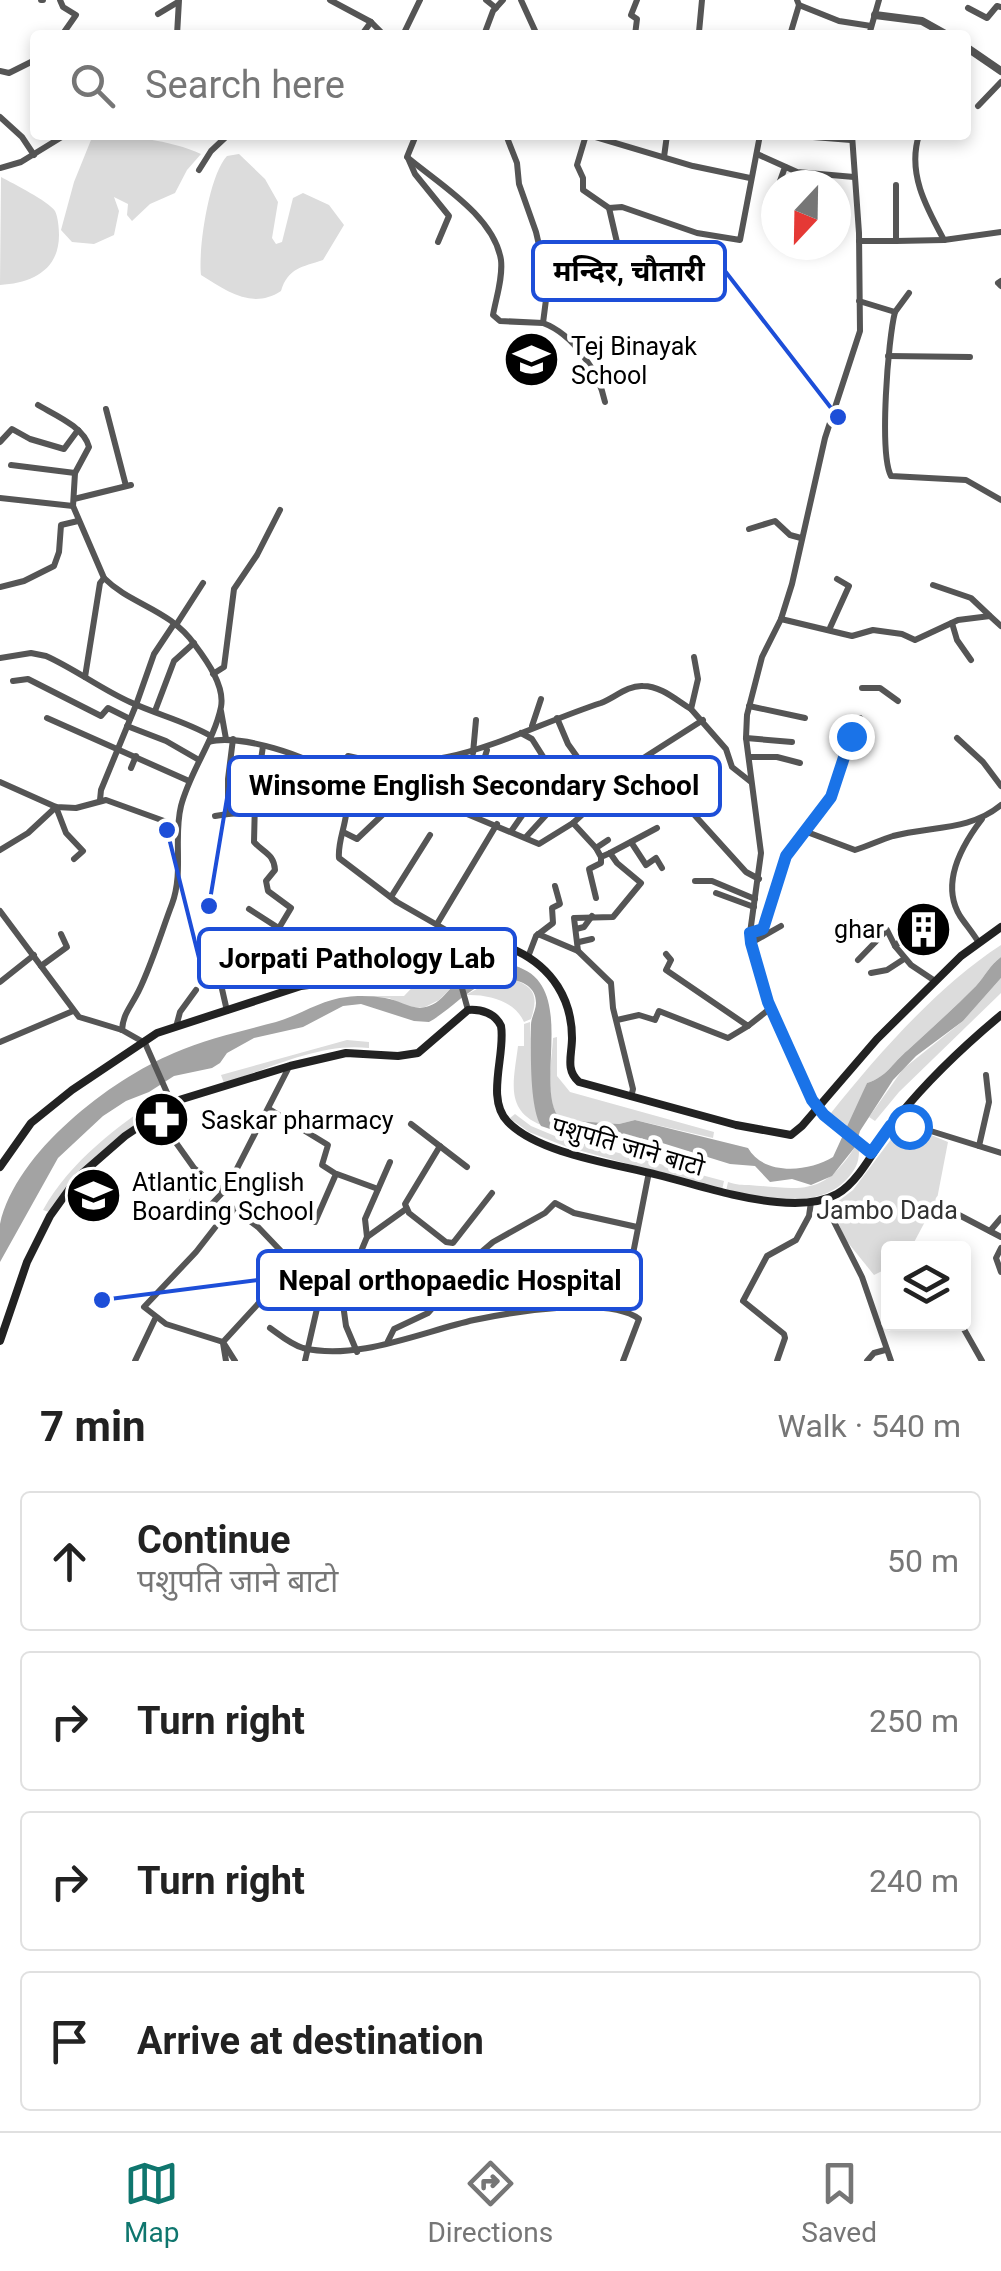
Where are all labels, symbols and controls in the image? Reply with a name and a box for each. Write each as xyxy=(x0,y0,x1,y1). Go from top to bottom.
search box xyxy=(30,30,971,140)
icon: search xyxy=(65,58,120,113)
text: Search here xyxy=(145,63,345,107)
north arrow xyxy=(761,170,851,260)
callout: मन्दिर, चौतारी xyxy=(533,242,725,300)
text: मन्दिर, चौतारी xyxy=(553,255,705,288)
school or university icon: Tej Binayak School xyxy=(502,330,562,390)
place label: Tej Binayak School xyxy=(571,332,697,390)
route end xyxy=(829,714,875,760)
callout: Winsome English Secondary School xyxy=(229,757,720,815)
text: Winsome English Secondary School xyxy=(249,769,699,802)
building icon: ghar xyxy=(893,899,953,959)
place label: ghar xyxy=(834,915,885,944)
callout: Jorpati Pathology Lab xyxy=(199,929,515,987)
text: Jorpati Pathology Lab xyxy=(219,942,495,975)
pharmacy icon: Saskar pharmacy xyxy=(132,1090,192,1150)
route start xyxy=(887,1104,933,1150)
place label: Saskar pharmacy xyxy=(201,1106,394,1135)
street label: पशुपति जाने बाटो xyxy=(548,1110,708,1183)
school or university icon: Atlantic English Boarding School xyxy=(63,1166,123,1226)
place label: Atlantic English Boarding School xyxy=(132,1168,314,1226)
park label: Jambo Dada xyxy=(816,1196,958,1225)
map controls xyxy=(881,1241,971,1331)
button: layers xyxy=(881,1241,971,1331)
callout: Nepal orthopaedic Hospital xyxy=(258,1251,641,1309)
text: Nepal orthopaedic Hospital xyxy=(278,1264,622,1297)
text: 7 min xyxy=(40,1402,146,1451)
text: Walk · 540 m xyxy=(778,1407,961,1445)
text: Continue xyxy=(137,1518,291,1562)
icon: ahead xyxy=(42,1534,97,1589)
text: 50 m xyxy=(887,1542,959,1580)
text: पशुपति जाने बाटो xyxy=(137,1562,338,1600)
icon: right xyxy=(42,1694,97,1749)
text: Turn right xyxy=(137,1699,305,1743)
text: 250 m xyxy=(869,1702,959,1740)
icon: right xyxy=(42,1854,97,1909)
text: Turn right xyxy=(137,1859,305,1903)
text: 240 m xyxy=(869,1862,959,1900)
icon: arrive xyxy=(42,2014,97,2069)
text: Arrive at destination xyxy=(137,2019,484,2063)
tab: Map xyxy=(124,2156,179,2249)
tab: Directions xyxy=(427,2156,553,2249)
tab: Saved xyxy=(801,2156,877,2249)

